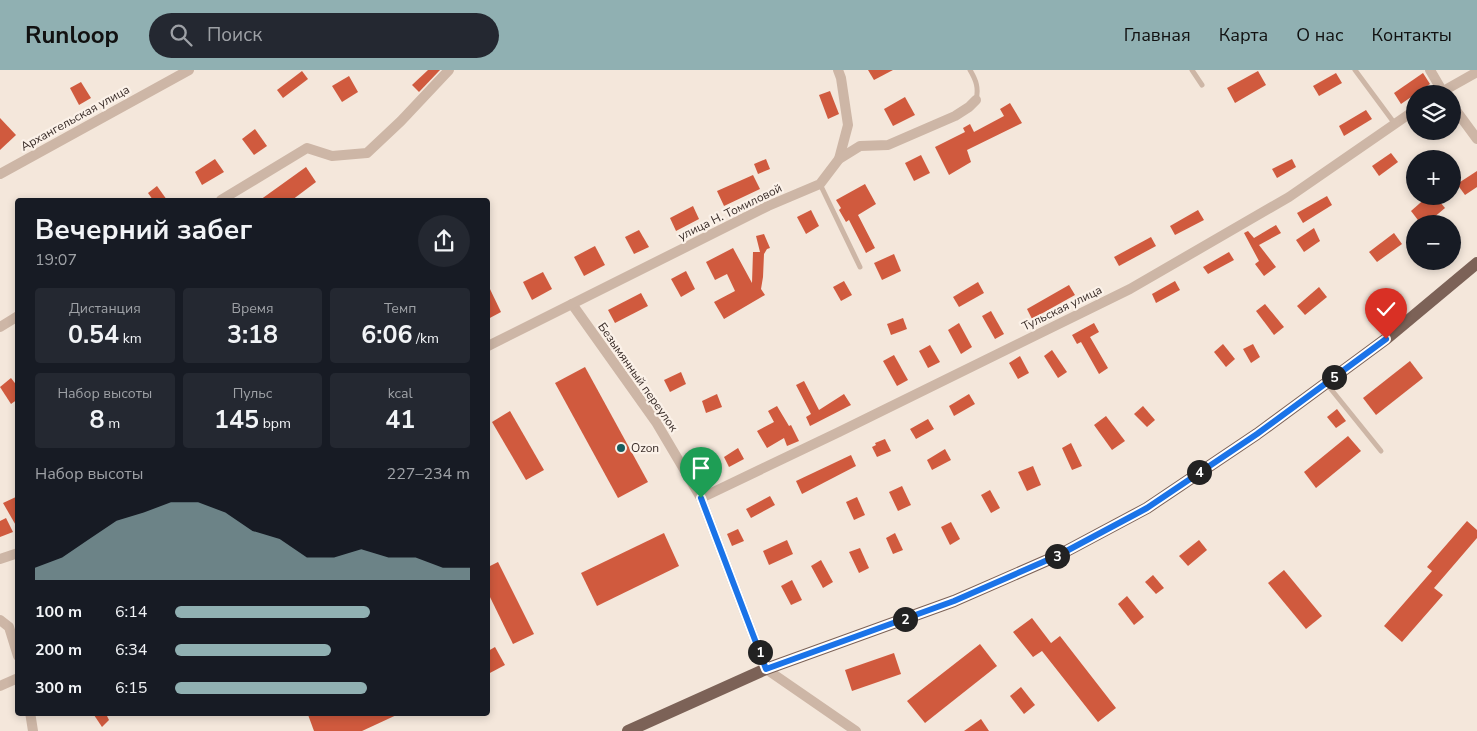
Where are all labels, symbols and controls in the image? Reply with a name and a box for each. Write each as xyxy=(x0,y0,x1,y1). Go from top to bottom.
search box xyxy=(149,13,499,58)
text: Runloop xyxy=(25,19,119,51)
icon: search xyxy=(167,21,195,49)
text: Поиск xyxy=(207,22,262,48)
text: Главная xyxy=(1124,23,1191,47)
text: Карта xyxy=(1219,23,1268,47)
text: О нас xyxy=(1296,23,1344,47)
text: Контакты xyxy=(1372,23,1452,47)
street label: Архангельская улица xyxy=(18,81,132,155)
map controls xyxy=(1406,85,1461,270)
button: layers xyxy=(1406,85,1461,140)
button: + xyxy=(1406,150,1461,205)
street label: улица Н. Томиловой xyxy=(675,180,785,244)
text: Вечерний забег xyxy=(35,211,252,249)
button: share xyxy=(418,215,470,267)
button: − xyxy=(1406,215,1461,270)
text: 19:07 xyxy=(35,249,77,271)
street label: Тульская улица xyxy=(1019,282,1105,334)
pin xyxy=(1365,288,1407,339)
icon: check xyxy=(1372,295,1400,323)
text: Дистанция xyxy=(69,299,141,318)
text: Время xyxy=(231,299,274,318)
text: Темп xyxy=(384,299,416,318)
text: 0.54 xyxy=(68,318,119,352)
text: 3:18 xyxy=(227,318,278,352)
text: 6:06 xyxy=(361,318,413,352)
street label: Безымянный переулок xyxy=(594,319,682,435)
text: km xyxy=(119,329,142,348)
text: /km xyxy=(413,329,439,348)
pin: 5 xyxy=(1322,364,1346,390)
text: 5 xyxy=(1330,368,1339,387)
text: Набор высоты xyxy=(57,384,152,403)
text: Пульс xyxy=(233,384,272,403)
text: kcal xyxy=(388,384,413,403)
text: 8 xyxy=(90,403,105,437)
text: 145 xyxy=(214,403,259,437)
text: 41 xyxy=(385,403,415,437)
text: m xyxy=(105,414,120,433)
text: bpm xyxy=(259,414,291,433)
place label: Ozon xyxy=(631,440,659,456)
marker: Ozon xyxy=(615,442,627,454)
pin xyxy=(680,447,722,498)
icon: arrive xyxy=(687,454,715,482)
pin: 4 xyxy=(1186,460,1212,484)
text: Набор высоты xyxy=(35,463,143,485)
text: 227–234 m xyxy=(387,463,470,485)
text: 4 xyxy=(1195,463,1204,482)
pin: 3 xyxy=(1044,544,1070,568)
text: 3 xyxy=(1053,547,1062,566)
text: 100 m xyxy=(35,601,82,623)
text: 6:14 xyxy=(115,601,147,623)
pin: 2 xyxy=(892,606,918,632)
text: 2 xyxy=(901,610,910,629)
text: 200 m xyxy=(35,639,82,661)
text: 6:34 xyxy=(115,639,147,661)
pin: 1 xyxy=(748,640,772,664)
text: 1 xyxy=(756,643,765,662)
text: 300 m xyxy=(35,677,82,699)
text: 6:15 xyxy=(115,677,147,699)

